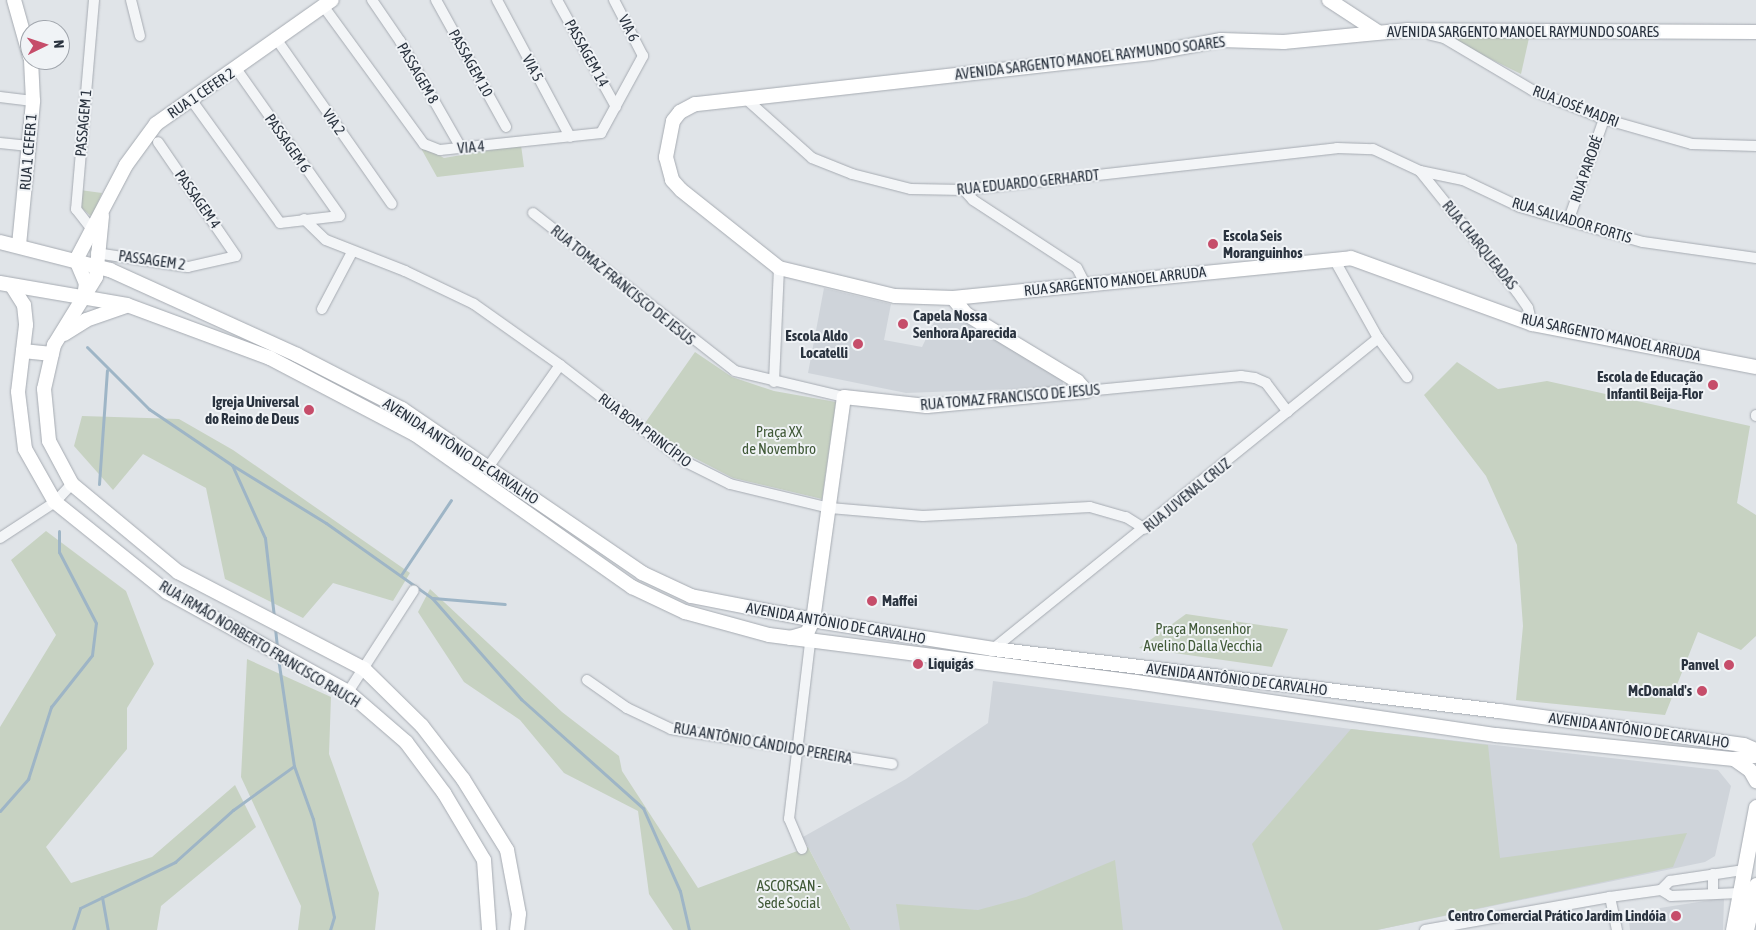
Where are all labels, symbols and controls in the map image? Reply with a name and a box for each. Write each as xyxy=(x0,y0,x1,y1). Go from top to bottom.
street label: VIA 6 xyxy=(615,12,643,44)
street label: PASSAGEM 14 xyxy=(561,16,613,90)
north arrow xyxy=(20,20,70,70)
street label: AVENIDA SARGENTO MANOEL RAYMUNDO SOARES xyxy=(1387,23,1659,41)
street label: PASSAGEM 10 xyxy=(445,26,497,100)
street label: AVENIDA SARGENTO MANOEL RAYMUNDO SOARES xyxy=(954,32,1226,84)
text: N xyxy=(51,39,67,49)
street label: PASSAGEM 8 xyxy=(393,39,443,107)
street label: VIA 5 xyxy=(519,52,547,84)
street label: RUA 1 CEFER 2 xyxy=(164,64,238,122)
street label: RUA JOSÉ MADRI xyxy=(1530,81,1622,131)
street label: PASSAGEM 1 xyxy=(71,89,95,157)
street label: VIA 2 xyxy=(319,106,349,138)
street label: PASSAGEM 6 xyxy=(261,110,315,176)
street label: RUA 1 CEFER 1 xyxy=(16,113,40,191)
street label: RUA PAROBÉ xyxy=(1566,133,1606,205)
street label: VIA 4 xyxy=(456,137,486,157)
street label: PASSAGEM 4 xyxy=(171,166,225,232)
street label: RUA EDUARDO GERHARDT xyxy=(956,166,1100,198)
street label: RUA SALVADOR FORTIS xyxy=(1510,193,1634,247)
street label: RUA CHARQUEADAS xyxy=(1439,197,1521,293)
street label: RUA TOMAZ FRANCISCO DE JESUS xyxy=(547,221,699,349)
place label: Escola Seis Moranguinhos xyxy=(1223,226,1303,261)
marker: Escola Seis Moranguinhos xyxy=(1207,238,1219,250)
street label: PASSAGEM 2 xyxy=(117,246,187,274)
street label: RUA SARGENTO MANOEL ARRUDA xyxy=(1023,262,1207,300)
place label: Capela Nossa Senhora Aparecida xyxy=(913,306,1017,341)
street label: RUA SARGENTO MANOEL ARRUDA xyxy=(1520,309,1702,365)
marker: Capela Nossa Senhora Aparecida xyxy=(897,318,909,330)
place label: Escola Aldo Locatelli xyxy=(785,326,848,361)
marker: Escola Aldo Locatelli xyxy=(852,338,864,350)
place label: Escola de Educação Infantil Beija-Flor xyxy=(1597,367,1703,402)
marker: Escola de Educação Infantil Beija-Flor xyxy=(1707,379,1719,391)
street label: RUA TOMAZ FRANCISCO DE JESUS xyxy=(919,380,1101,414)
street label: RUA BOM PRINCÍPIO xyxy=(595,389,695,471)
place label: Igreja Universal do Reino de Deus xyxy=(205,392,299,427)
street label: AVENIDA ANTÔNIO DE CARVALHO xyxy=(380,394,542,508)
marker: Igreja Universal do Reino de Deus xyxy=(303,404,315,416)
park label: Praça XX de Novembro xyxy=(742,422,816,457)
street label: RUA JUVENAL CRUZ xyxy=(1140,454,1234,536)
street label: RUA IRMÃO NORBERTO FRANCISCO RAUCH xyxy=(156,577,364,711)
place label: Maffei xyxy=(882,592,917,610)
marker: Maffei xyxy=(866,595,878,607)
street label: AVENIDA ANTÔNIO DE CARVALHO xyxy=(745,598,927,648)
park label: Praça Monsenhor Avelino Dalla Vecchia xyxy=(1144,619,1262,654)
place label: Liquigás xyxy=(928,655,973,673)
place label: Panvel xyxy=(1681,656,1719,674)
marker: Liquigás xyxy=(912,658,924,670)
street label: AVENIDA ANTÔNIO DE CARVALHO xyxy=(1146,659,1328,699)
marker: Panvel xyxy=(1723,659,1735,671)
place label: McDonald's xyxy=(1628,682,1692,700)
marker: McDonald's xyxy=(1696,685,1708,697)
street label: AVENIDA ANTÔNIO DE CARVALHO xyxy=(1548,708,1730,752)
street label: RUA ANTÔNIO CÂNDIDO PEREIRA xyxy=(672,718,854,768)
park label: ASCORSAN - Sede Social xyxy=(757,876,821,911)
place label: Centro Comercial Prático Jardim Lindóia xyxy=(1448,907,1666,925)
marker: Centro Comercial Prático Jardim Lindóia xyxy=(1670,910,1682,922)

